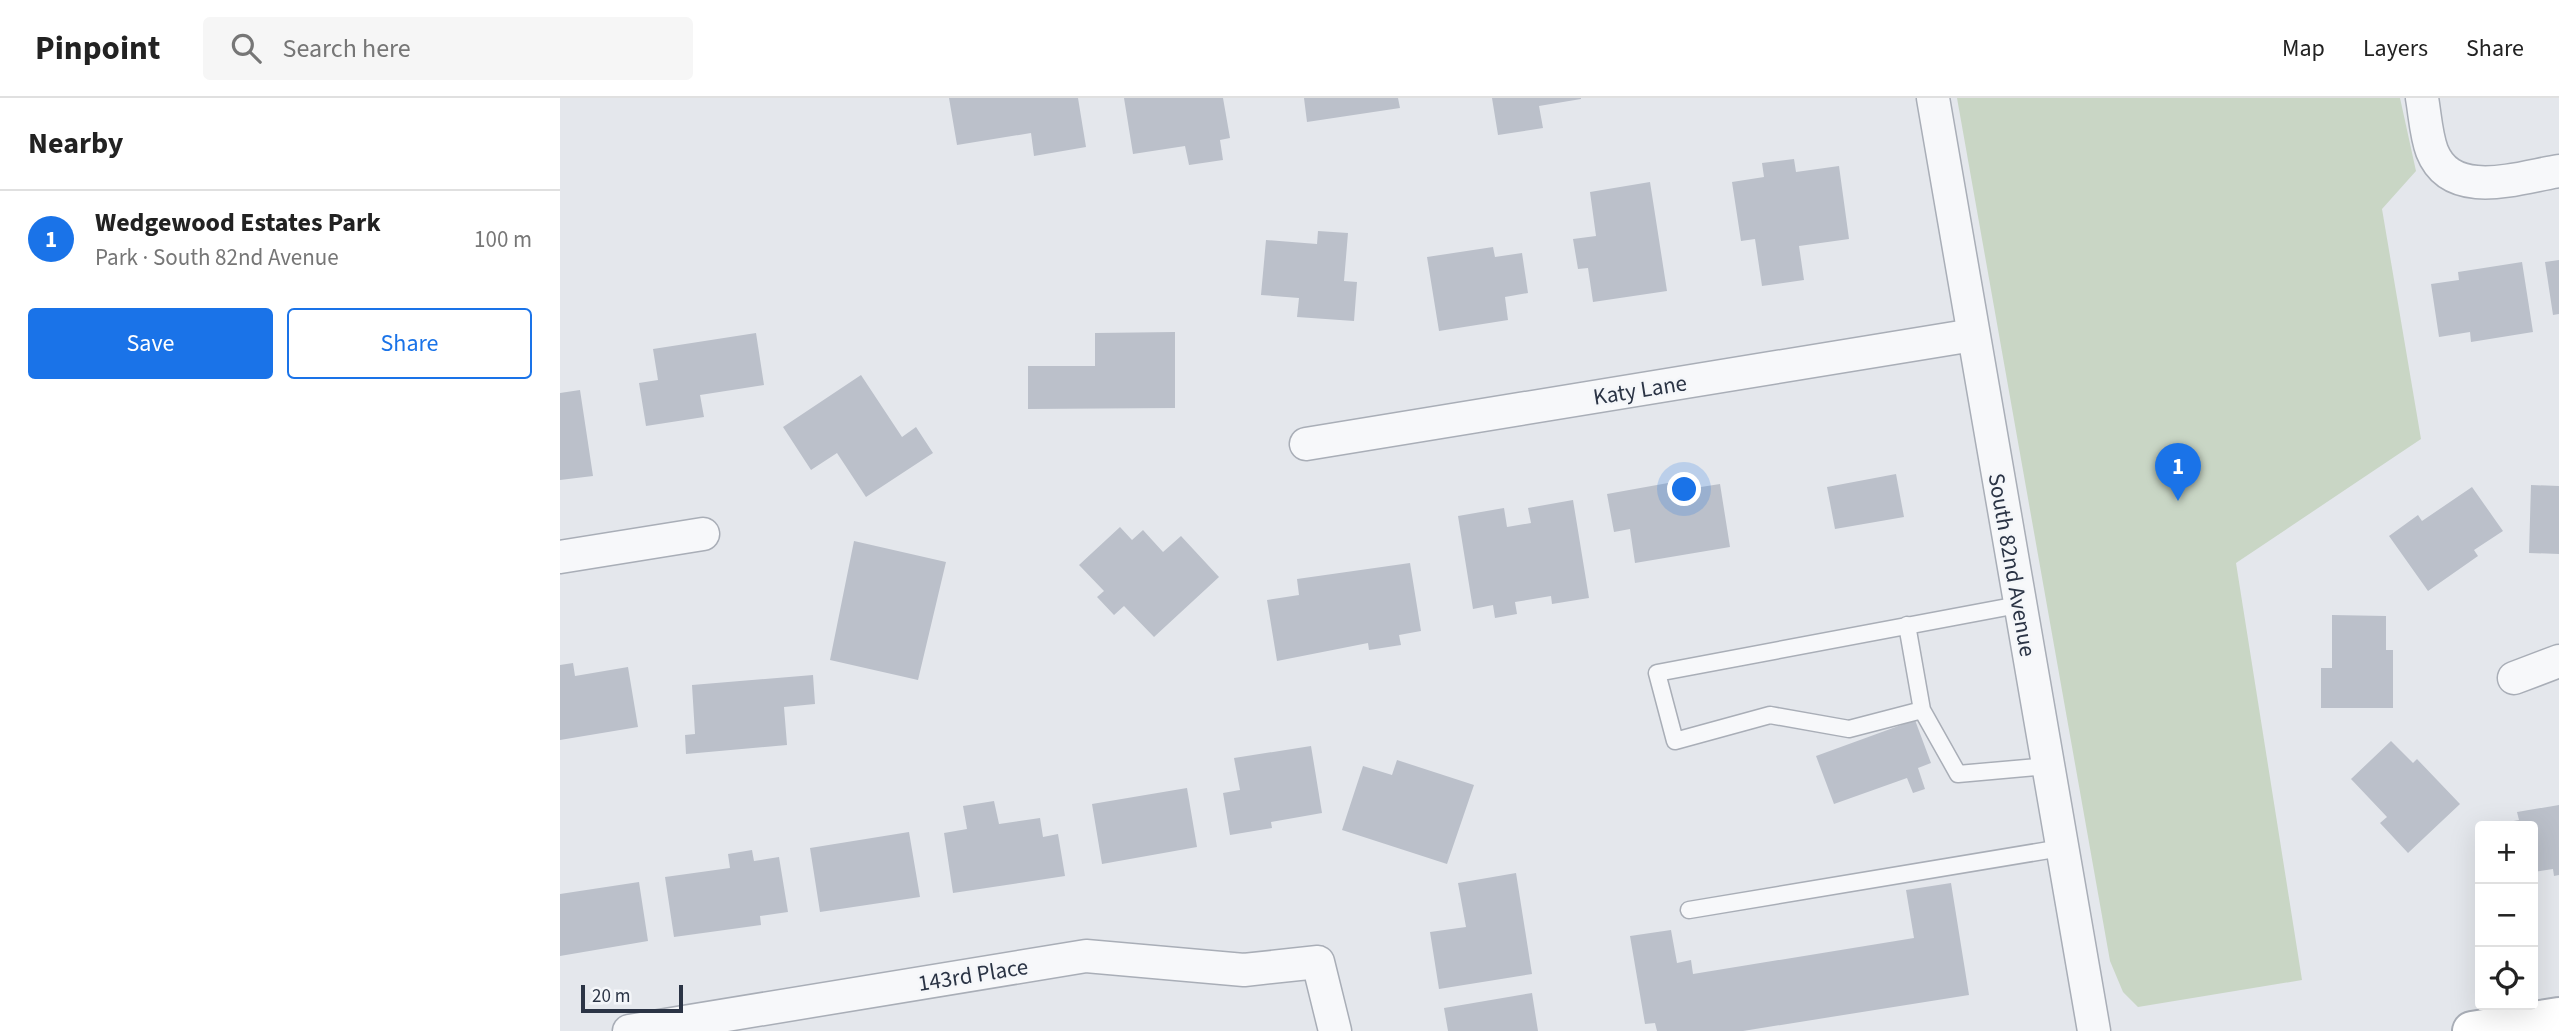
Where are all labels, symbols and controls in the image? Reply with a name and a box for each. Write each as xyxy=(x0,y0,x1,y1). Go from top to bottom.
search box xyxy=(203,17,693,80)
text: Pinpoint xyxy=(35,25,161,72)
icon: search xyxy=(227,29,265,67)
text: Search here xyxy=(283,30,411,67)
text: Map xyxy=(2282,31,2325,66)
text: Layers xyxy=(2363,31,2428,66)
text: Share xyxy=(2466,31,2524,66)
text: Nearby xyxy=(28,122,123,165)
text: Wedgewood Estates Park xyxy=(95,204,381,241)
text: 1 xyxy=(45,223,57,256)
text: 100 m xyxy=(474,223,532,256)
text: Park · South 82nd Avenue xyxy=(95,241,339,274)
button: Save xyxy=(28,308,273,379)
button: Share xyxy=(287,308,532,379)
street label: Katy Lane xyxy=(1591,366,1689,414)
pin: 1 xyxy=(2155,443,2201,501)
street label: South 82nd Avenue xyxy=(1980,471,2044,659)
your location xyxy=(1667,472,1701,506)
map controls xyxy=(2475,821,2538,1010)
button: + xyxy=(2475,821,2538,884)
button: − xyxy=(2475,884,2538,947)
button: locate xyxy=(2475,947,2538,1010)
street label: 143rd Place xyxy=(915,950,1031,1000)
scale bar xyxy=(581,982,682,1014)
text: 20 m xyxy=(592,983,630,1010)

